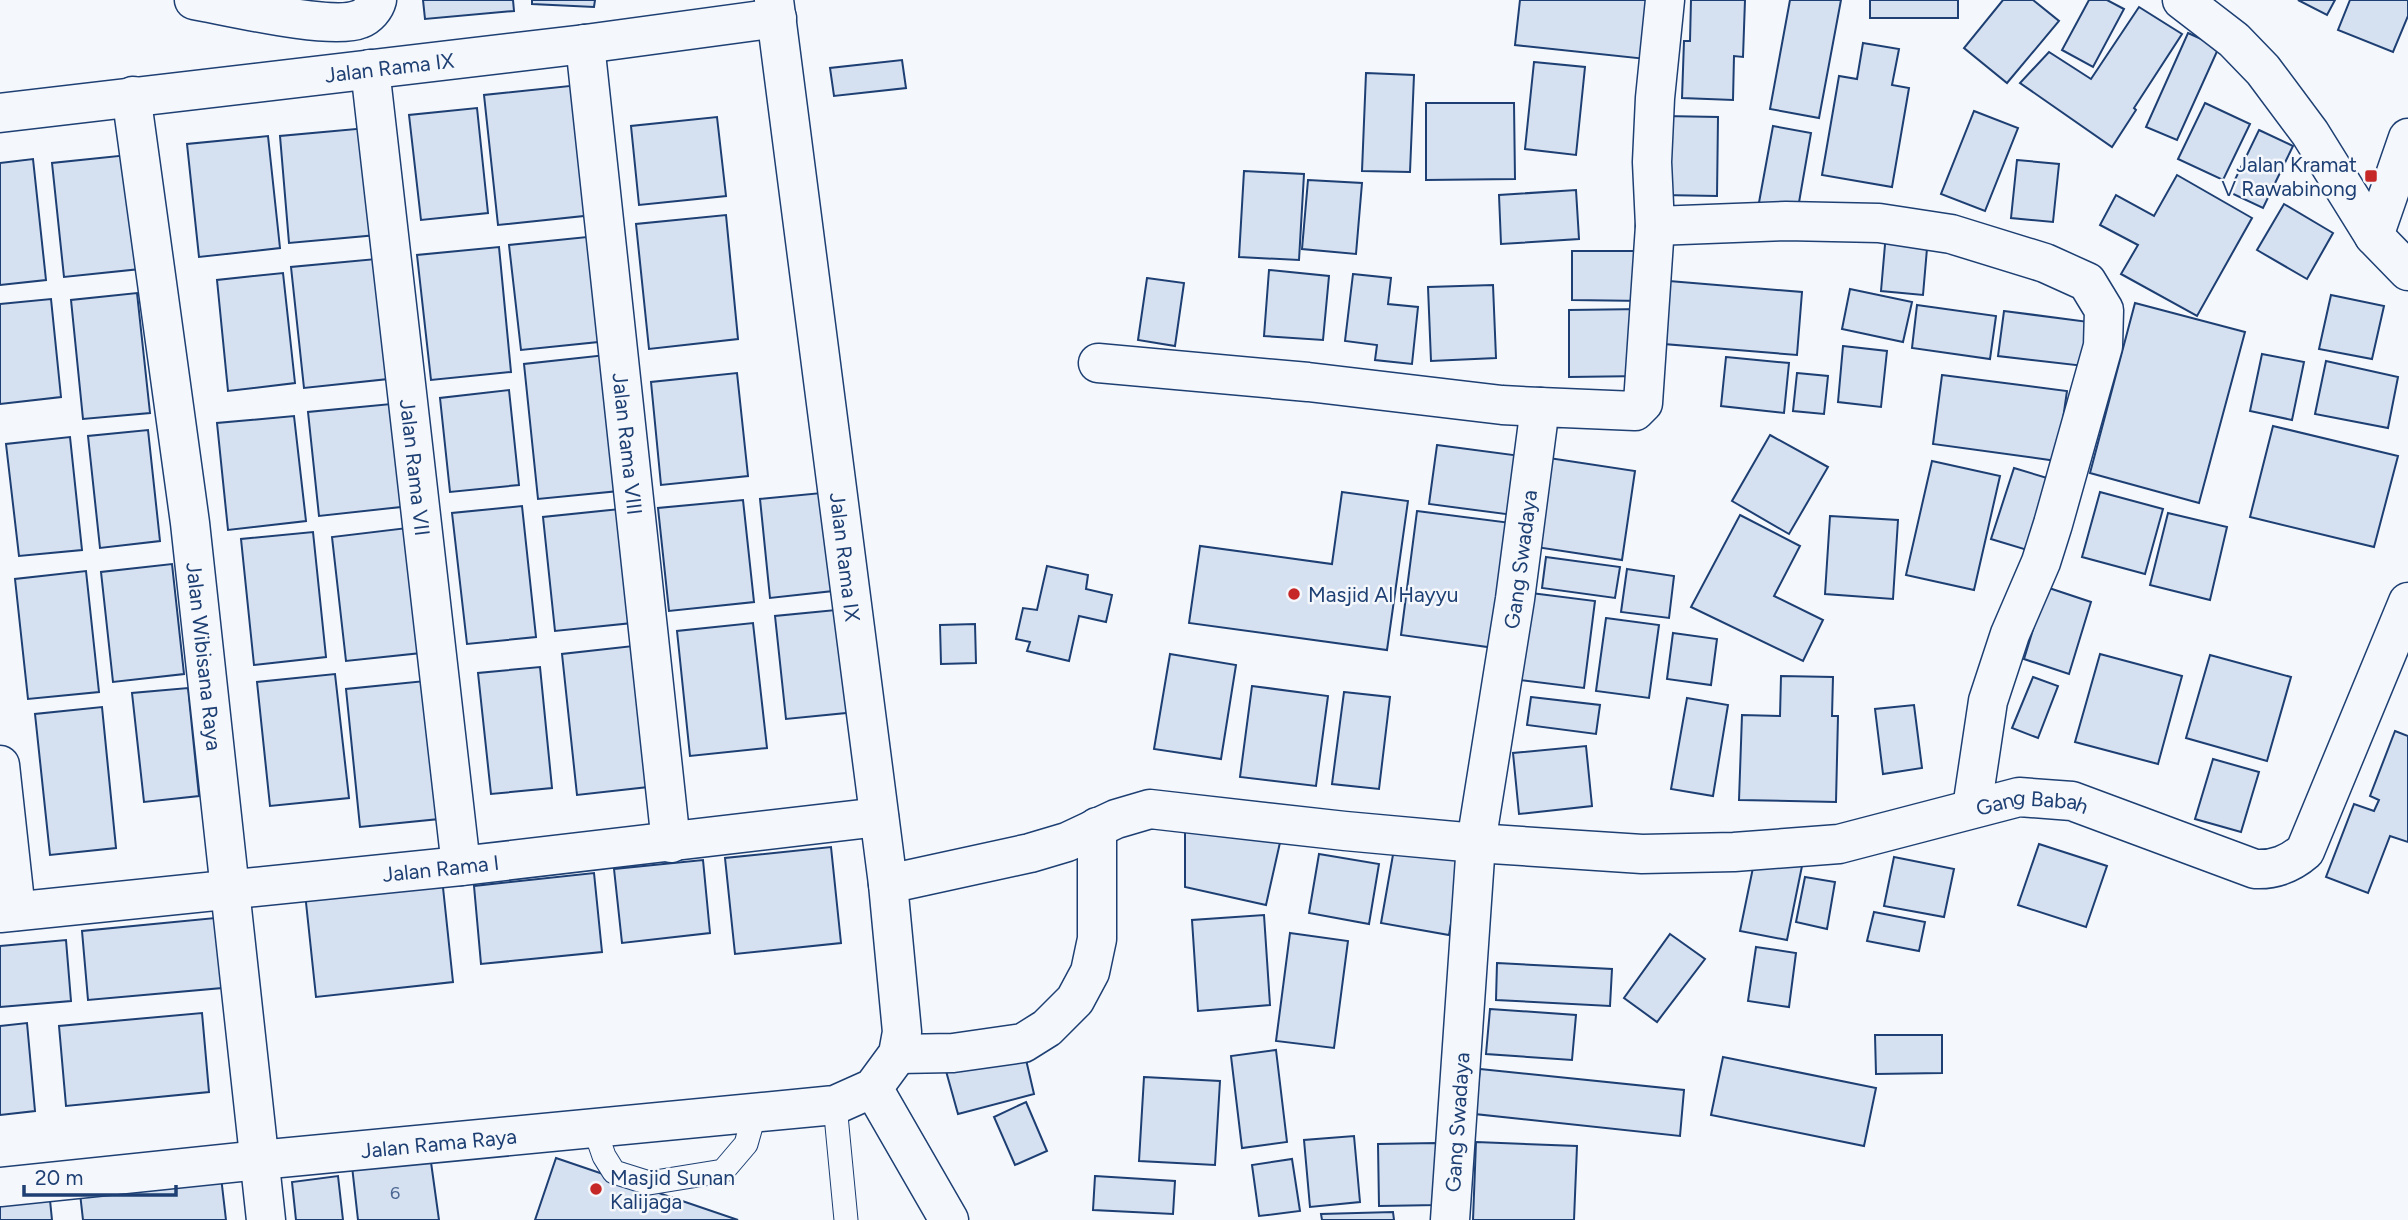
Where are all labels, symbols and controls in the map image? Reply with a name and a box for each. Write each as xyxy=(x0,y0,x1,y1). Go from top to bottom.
street label: Jalan Rama IX xyxy=(323,47,455,87)
place label: Jalan Kramat V Rawabinong xyxy=(2222,152,2357,201)
marker: Jalan Kramat V Rawabinong xyxy=(2363,168,2379,184)
street label: Jalan Rama VIII xyxy=(608,371,648,516)
street label: Jalan Rama VII xyxy=(395,398,436,537)
street label: Gang Swadaya xyxy=(1498,488,1542,631)
street label: Jalan Rama IX xyxy=(825,491,865,623)
street label: Jalan Wibisana Raya xyxy=(182,561,227,752)
place label: Masjid Al Hayyu xyxy=(1308,582,1458,607)
marker: Masjid Al Hayyu xyxy=(1286,586,1302,602)
street label: Gang Babah xyxy=(1973,784,2092,820)
street label: Jalan Rama I xyxy=(381,849,500,886)
street label: Gang Swadaya xyxy=(1439,1051,1474,1193)
street label: Jalan Rama Raya xyxy=(360,1123,518,1163)
scale bar xyxy=(24,1154,177,1198)
text: 20 m xyxy=(35,1165,83,1190)
place label: Masjid Sunan Kalijaga xyxy=(610,1165,735,1214)
marker: Masjid Sunan Kalijaga xyxy=(588,1181,604,1197)
house number: 6 xyxy=(390,1182,400,1204)

